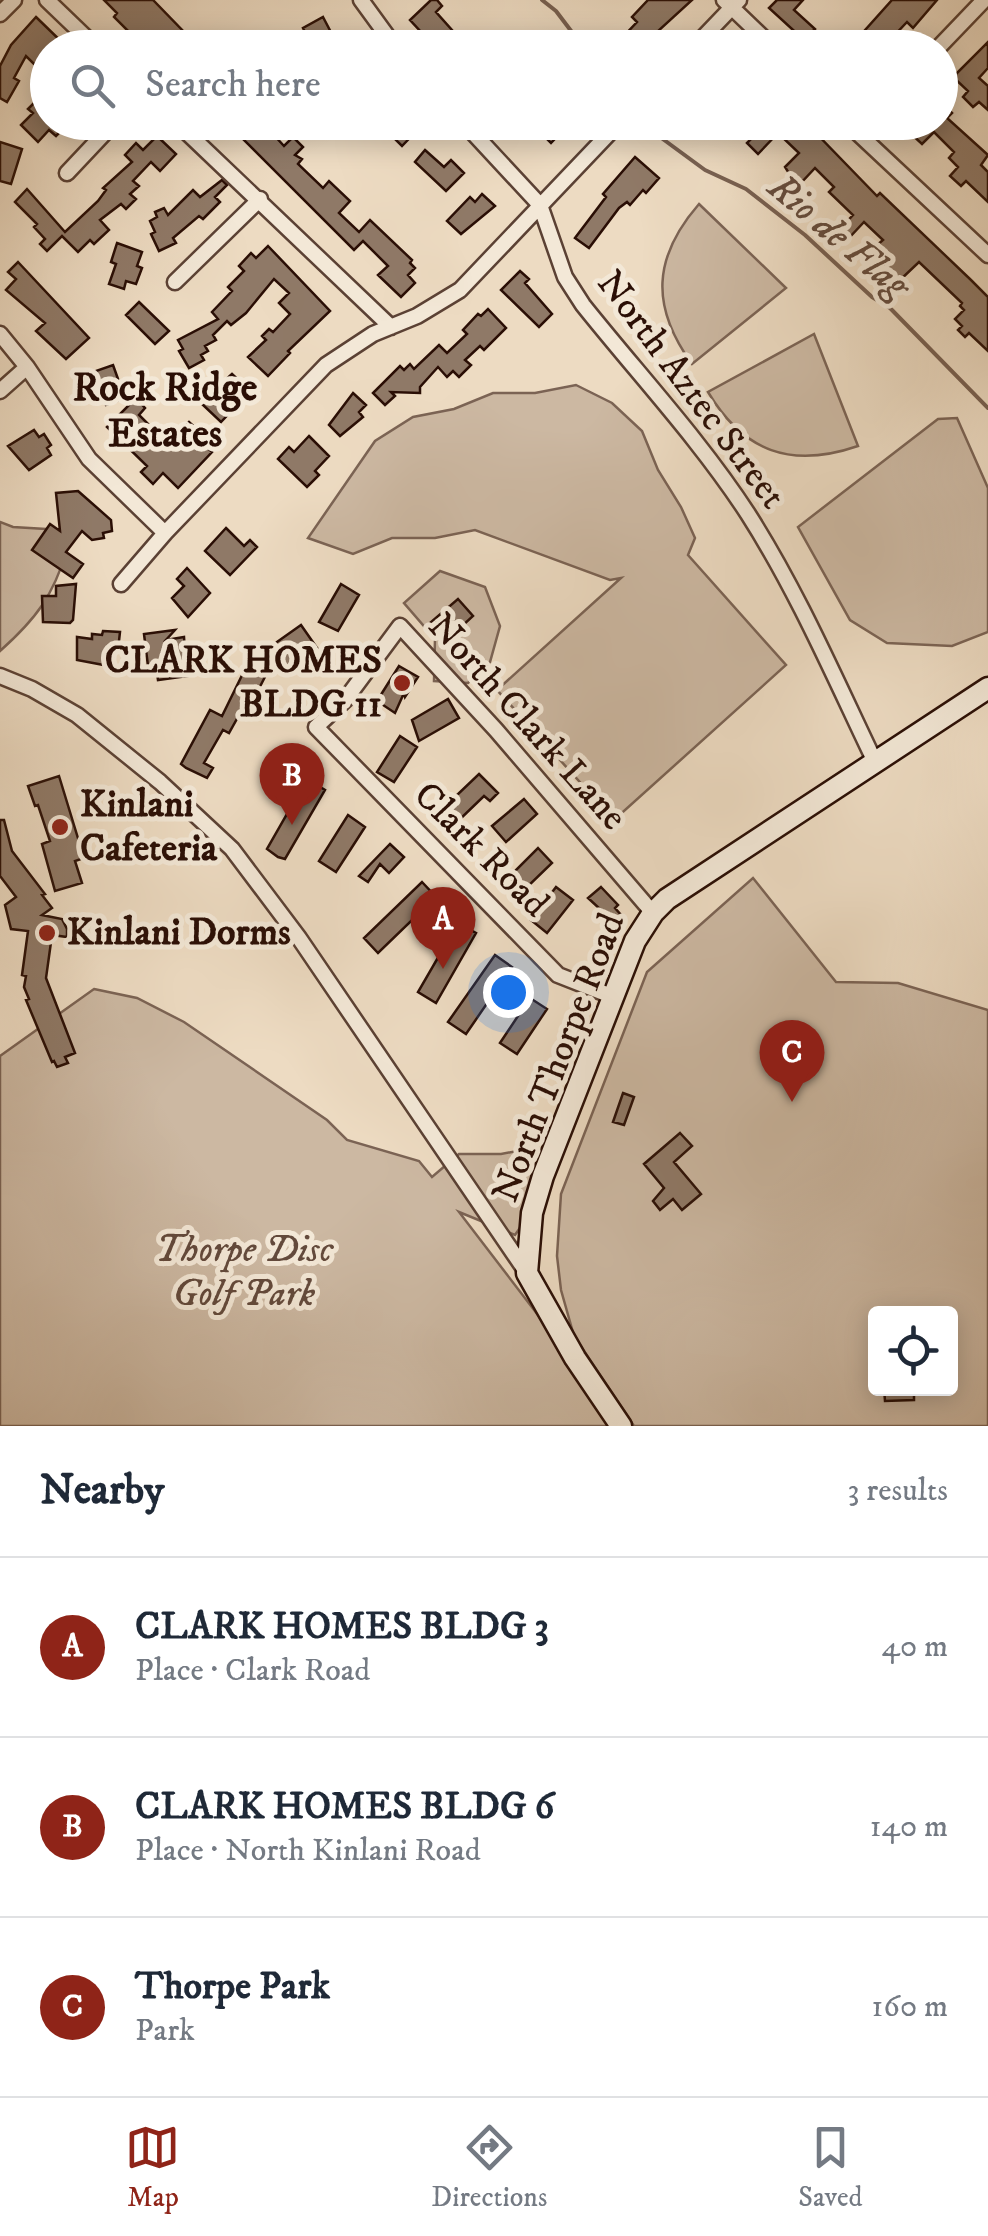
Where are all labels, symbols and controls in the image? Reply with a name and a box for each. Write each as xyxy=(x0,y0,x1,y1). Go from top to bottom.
search box xyxy=(30,30,958,140)
icon: search xyxy=(65,58,120,113)
text: Search here xyxy=(145,61,321,109)
water label: Rio de Flag xyxy=(756,162,921,313)
street label: North Aztec Street xyxy=(586,261,796,519)
district label: Rock Ridge Estates xyxy=(73,364,258,460)
street label: North Clark Lane xyxy=(417,603,637,841)
place label: CLARK HOMES BLDG 11 xyxy=(105,637,382,729)
marker: CLARK HOMES BLDG 11 xyxy=(391,672,413,694)
pin: B xyxy=(260,742,324,825)
street label: Clark Road xyxy=(403,772,559,928)
place label: Kinlani Cafeteria xyxy=(80,781,218,873)
marker: Kinlani Cafeteria xyxy=(49,816,71,838)
pin: A xyxy=(410,886,476,969)
street label: North Thorpe Road xyxy=(482,907,636,1209)
place label: Kinlani Dorms xyxy=(67,909,291,957)
marker: Kinlani Dorms xyxy=(36,922,58,944)
your location xyxy=(483,967,534,1018)
pin: C xyxy=(760,1020,824,1102)
park label: Thorpe Disc Golf Park xyxy=(155,1226,334,1318)
map controls xyxy=(868,1306,958,1396)
button: locate xyxy=(868,1306,958,1396)
text: Nearby xyxy=(40,1465,164,1517)
text: 3 results xyxy=(847,1471,948,1511)
text: CLARK HOMES BLDG 3 xyxy=(135,1603,549,1651)
text: A xyxy=(62,1627,83,1667)
text: 40 m xyxy=(881,1627,948,1667)
text: Place · Clark Road xyxy=(135,1651,370,1691)
text: CLARK HOMES BLDG 6 xyxy=(135,1783,554,1831)
text: B xyxy=(62,1807,83,1847)
text: 140 m xyxy=(870,1807,948,1847)
text: Place · North Kinlani Road xyxy=(135,1831,481,1871)
text: Thorpe Park xyxy=(135,1963,330,2011)
text: C xyxy=(62,1987,83,2027)
text: 160 m xyxy=(872,1987,948,2027)
text: Park xyxy=(135,2011,195,2051)
tab: Map xyxy=(125,2120,180,2215)
tab: Directions xyxy=(431,2120,547,2215)
tab: Saved xyxy=(798,2120,863,2215)

